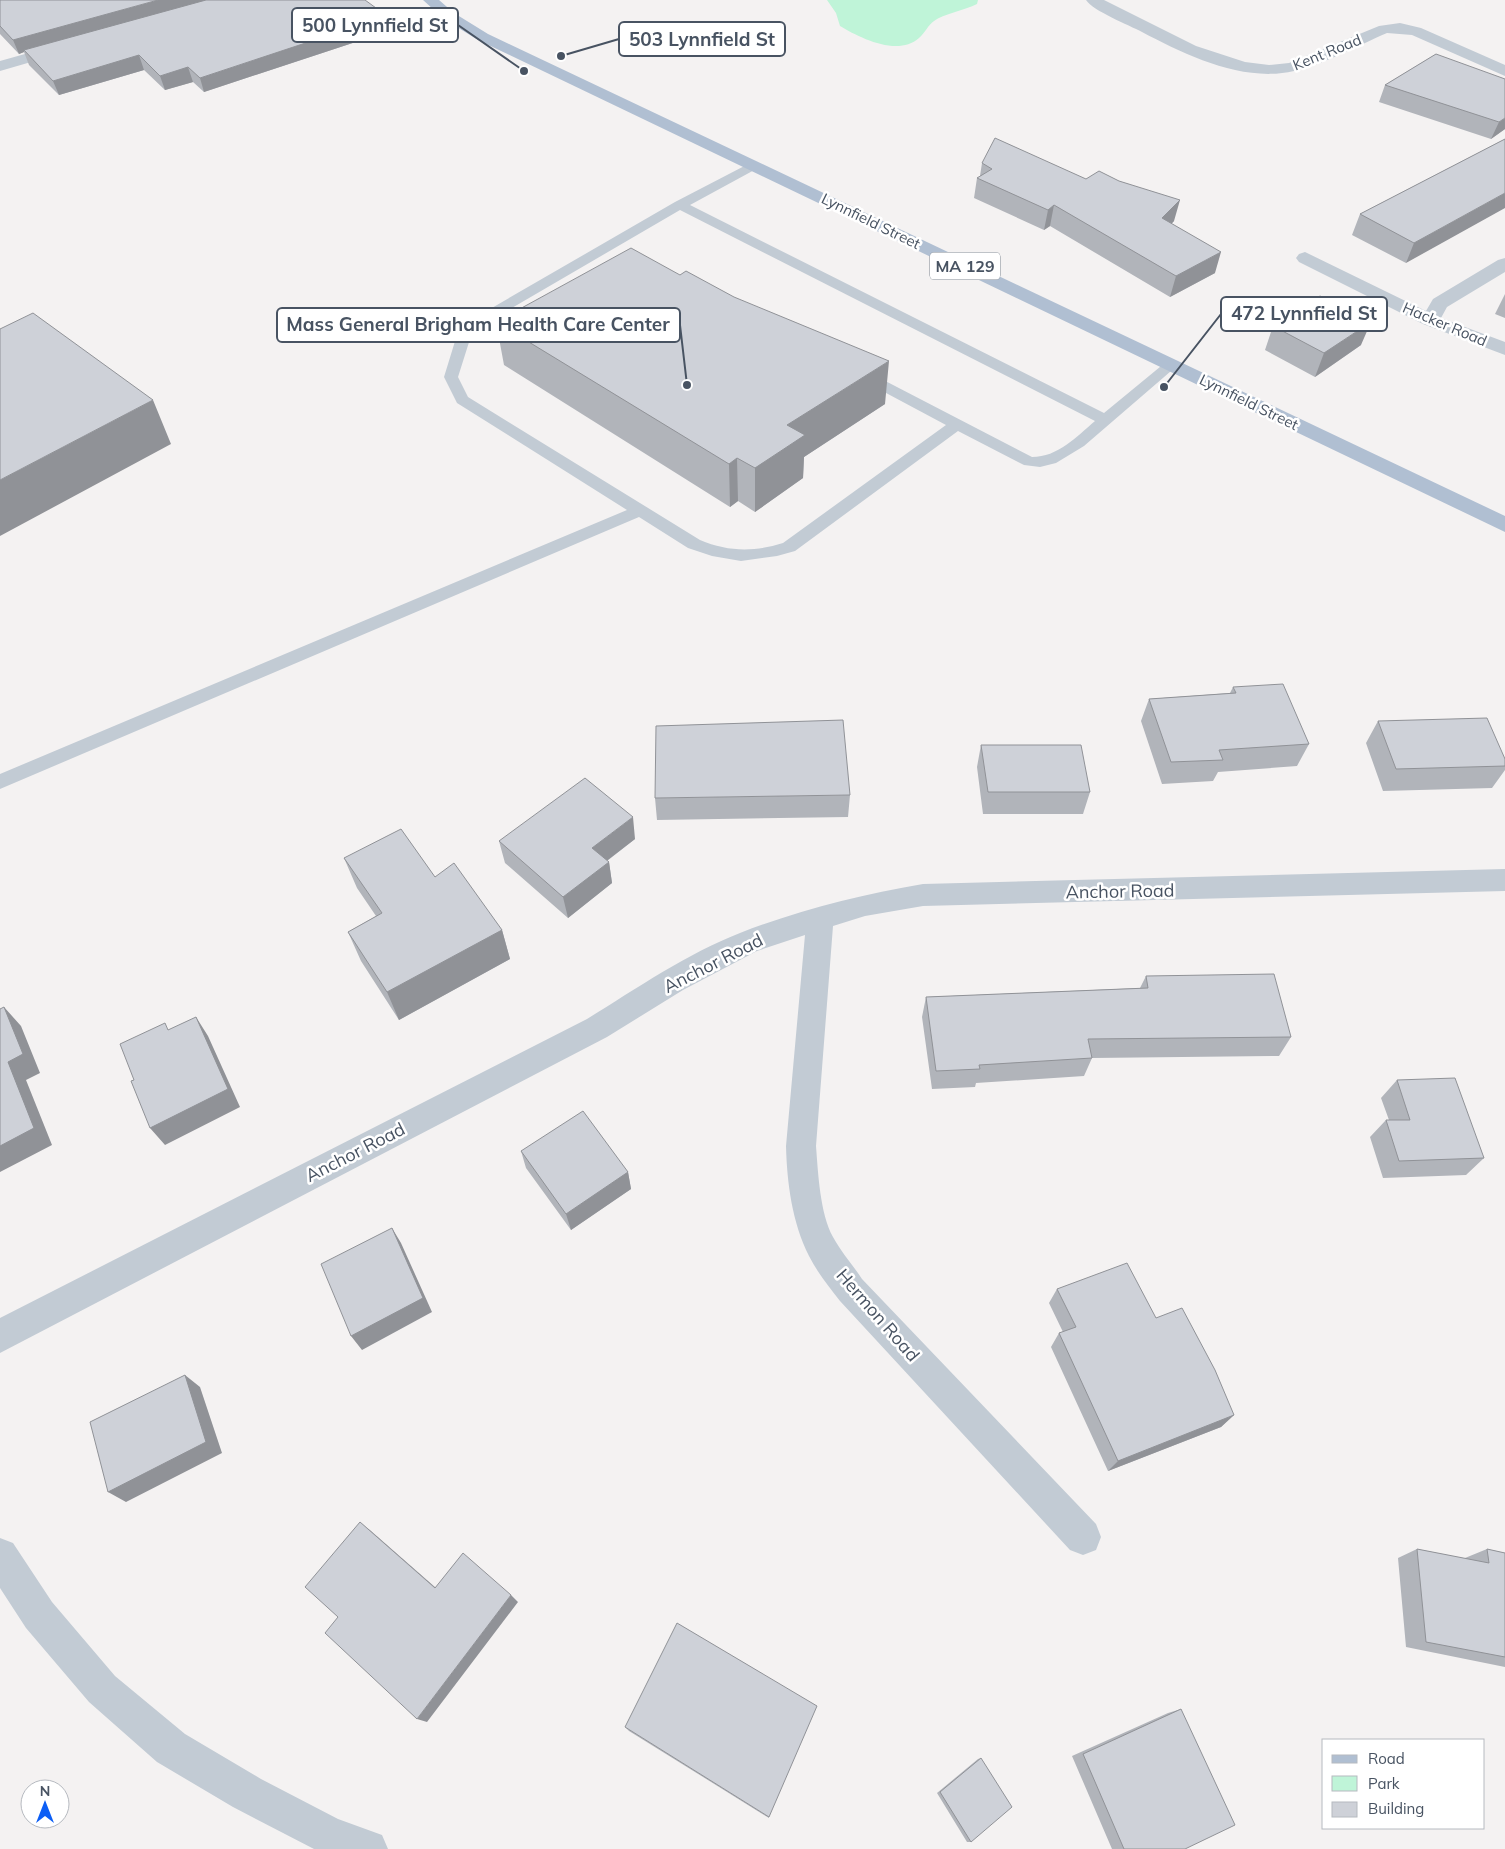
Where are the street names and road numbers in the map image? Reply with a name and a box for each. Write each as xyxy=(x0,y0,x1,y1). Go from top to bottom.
street label: Kent Road xyxy=(1290,30,1364,74)
street label: Lynnfield Street xyxy=(818,189,924,253)
road number: MA 129 xyxy=(930,252,1000,280)
street label: Hacker Road xyxy=(1400,298,1490,350)
street label: Lynnfield Street xyxy=(1196,370,1302,434)
street label: Anchor Road xyxy=(1065,879,1175,903)
street label: Anchor Road xyxy=(659,928,767,998)
street label: Anchor Road xyxy=(301,1117,409,1187)
street label: Hermon Road xyxy=(831,1264,925,1366)

